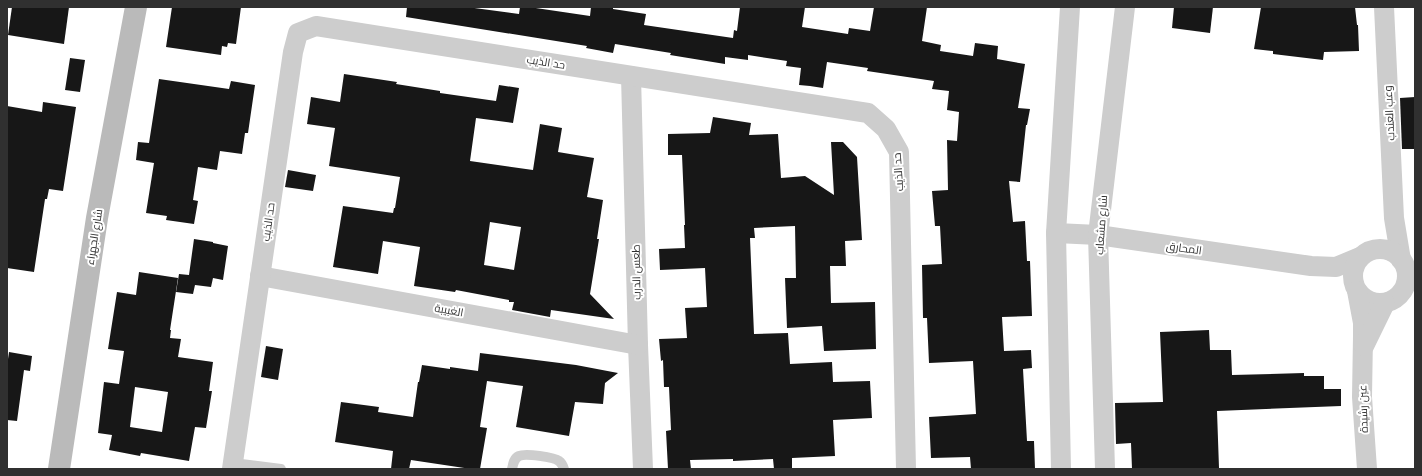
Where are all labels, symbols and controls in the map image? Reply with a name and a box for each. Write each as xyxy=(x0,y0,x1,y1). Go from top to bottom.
street label: حد الذيب xyxy=(526,53,566,71)
street label: وعب العندب xyxy=(1382,85,1397,141)
street label: حد الذيب xyxy=(891,152,905,192)
street label: شارع مشعاب xyxy=(1093,195,1111,255)
street label: حد الذيب xyxy=(259,202,277,242)
street label: شارع الجهراء xyxy=(84,208,106,266)
street label: المحارق xyxy=(1165,240,1203,257)
street label: طعس الدرب xyxy=(630,244,643,300)
street label: الغبيبة xyxy=(434,302,464,318)
street label: عين رشيدة xyxy=(1356,385,1371,433)

